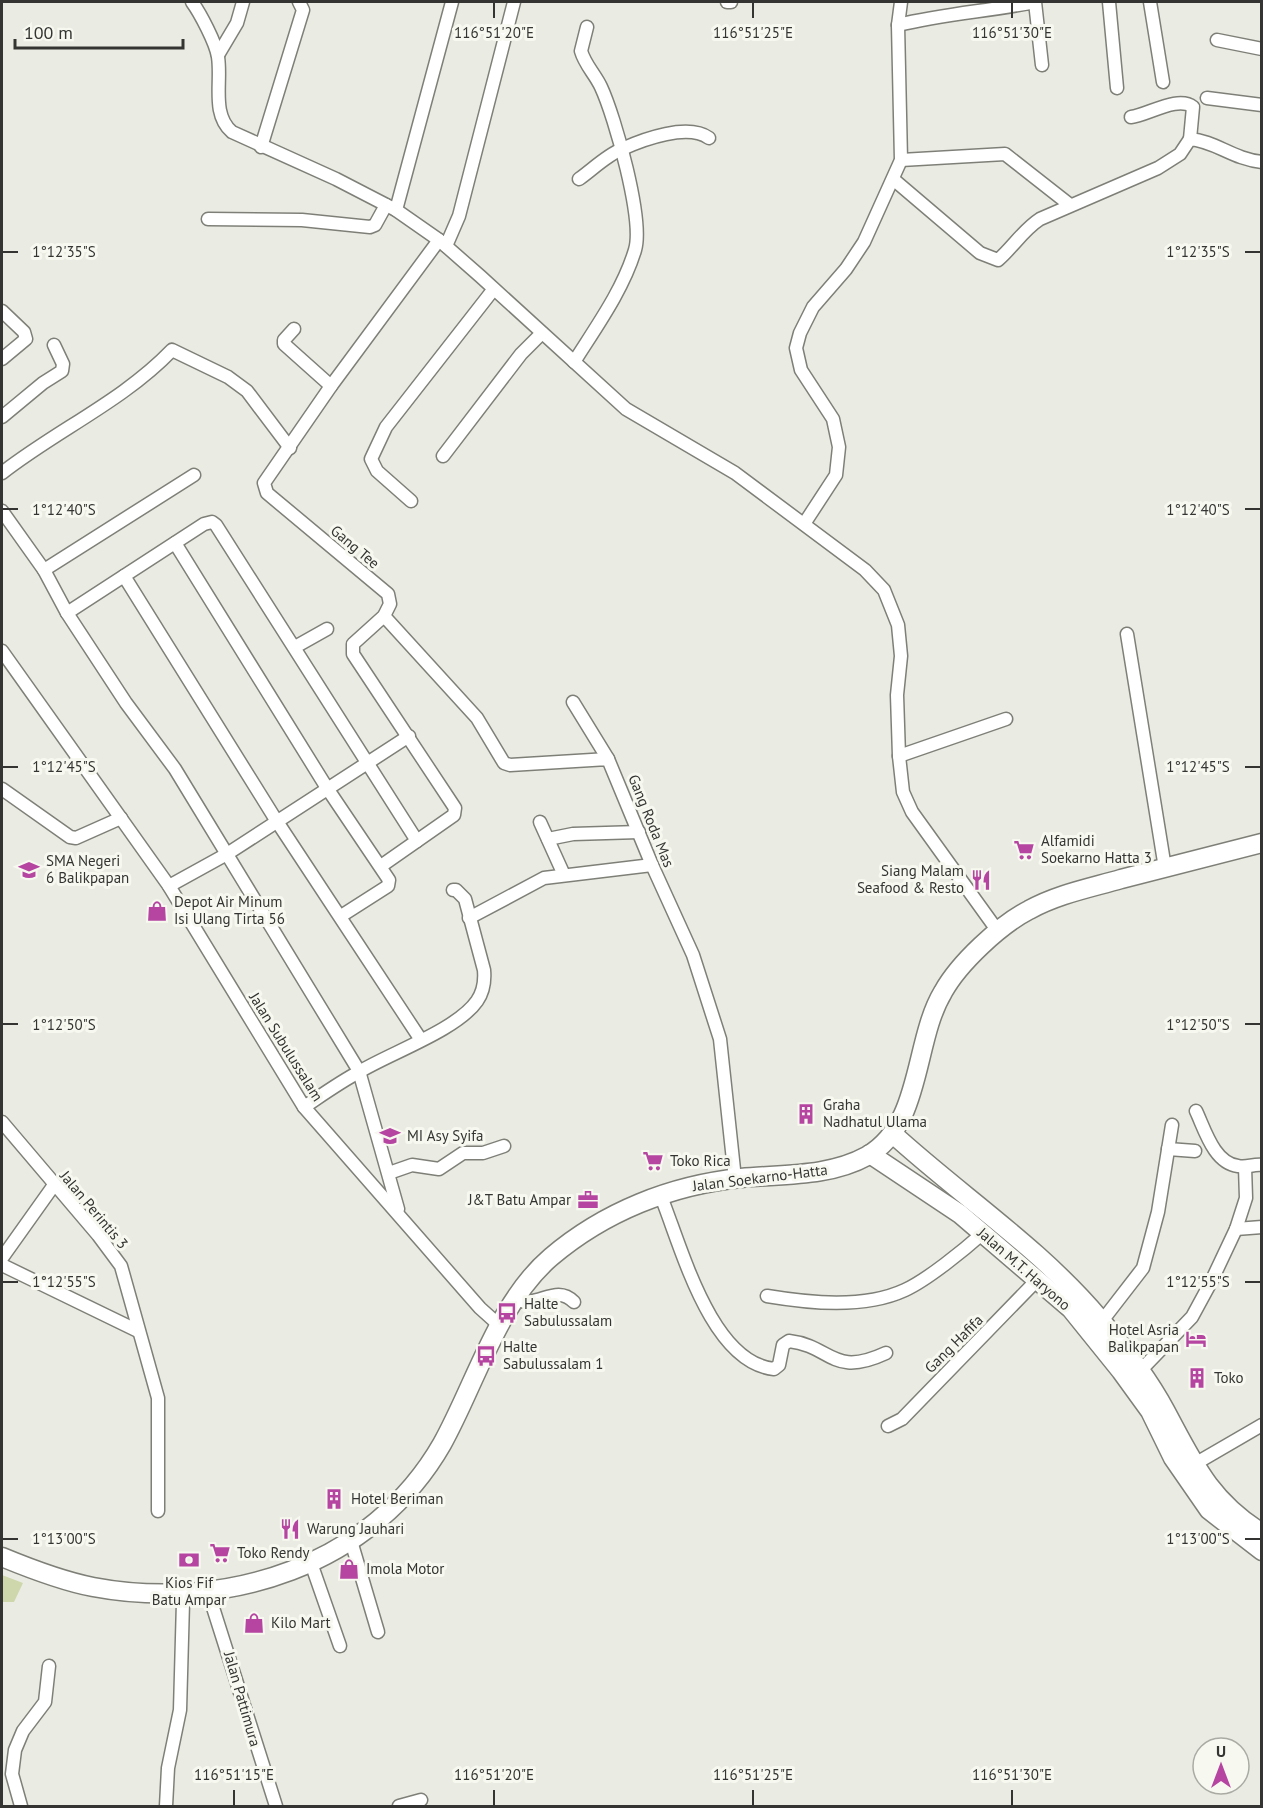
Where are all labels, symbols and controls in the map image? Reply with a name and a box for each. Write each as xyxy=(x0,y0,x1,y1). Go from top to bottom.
scale bar xyxy=(15,12,183,50)
text: 100 m xyxy=(24,21,73,44)
text: 116°51'20"E xyxy=(454,23,534,42)
text: 116°51'25"E xyxy=(713,23,793,42)
text: 116°51'30"E xyxy=(972,23,1052,42)
text: 1°12'35"S xyxy=(32,242,96,261)
text: 1°12'35"S xyxy=(1166,242,1230,261)
text: 1°12'40"S xyxy=(32,500,96,519)
text: 1°12'40"S xyxy=(1166,500,1230,519)
street label: Gang Tee xyxy=(327,521,384,573)
text: 1°12'45"S xyxy=(32,757,96,776)
text: 1°12'45"S xyxy=(1166,757,1230,776)
street label: Gang Roda Mas xyxy=(624,772,679,870)
place label: Alfamidi Soekarno Hatta 3 xyxy=(1041,831,1152,867)
supermarket icon: Alfamidi Soekarno Hatta 3 xyxy=(1012,838,1036,862)
place label: SMA Negeri 6 Balikpapan xyxy=(46,851,129,887)
school or university icon: SMA Negeri 6 Balikpapan xyxy=(17,858,41,882)
place label: Siang Malam Seafood & Resto xyxy=(857,861,964,897)
restaurant icon: Siang Malam Seafood & Resto xyxy=(969,868,993,892)
place label: Depot Air Minum Isi Ulang Tirta 56 xyxy=(174,892,285,928)
shop icon: Depot Air Minum Isi Ulang Tirta 56 xyxy=(145,899,169,923)
street label: Jalan Subulussalam xyxy=(245,988,327,1105)
text: 1°12'50"S xyxy=(32,1015,96,1034)
text: 1°12'50"S xyxy=(1166,1015,1230,1034)
place label: Graha Nadhatul Ulama xyxy=(823,1095,927,1131)
building icon: Graha Nadhatul Ulama xyxy=(794,1102,818,1126)
school or university icon: MI Asy Syifa xyxy=(378,1124,402,1148)
place label: MI Asy Syifa xyxy=(407,1126,484,1145)
supermarket icon: Toko Rica xyxy=(641,1149,665,1173)
place label: Toko Rica xyxy=(670,1151,731,1170)
street label: Jalan Soekarno-Hatta xyxy=(690,1160,829,1195)
street label: Jalan Perintis 3 xyxy=(56,1166,133,1253)
office icon: J&T Batu Ampar xyxy=(576,1188,600,1212)
place label: J&T Batu Ampar xyxy=(467,1190,571,1209)
street label: Jalan M.T. Haryono xyxy=(973,1222,1075,1314)
text: 1°12'55"S xyxy=(32,1272,96,1291)
text: 1°12'55"S xyxy=(1166,1272,1230,1291)
place label: Halte Sabulussalam xyxy=(524,1294,612,1330)
bus stop icon: Halte Sabulussalam xyxy=(495,1301,519,1325)
street label: Gang Hafifa xyxy=(921,1311,987,1377)
place label: Hotel Asria Balikpapan xyxy=(1108,1320,1179,1356)
hotel icon: Hotel Asria Balikpapan xyxy=(1184,1327,1208,1351)
place label: Halte Sabulussalam 1 xyxy=(503,1337,603,1373)
bus stop icon: Halte Sabulussalam 1 xyxy=(474,1344,498,1368)
building icon: Toko xyxy=(1185,1366,1209,1390)
place label: Toko xyxy=(1214,1368,1244,1387)
building icon: Hotel Beriman xyxy=(322,1487,346,1511)
place label: Hotel Beriman xyxy=(351,1489,443,1508)
restaurant icon: Warung Jauhari xyxy=(278,1517,302,1541)
place label: Warung Jauhari xyxy=(307,1519,404,1538)
text: 1°13'00"S xyxy=(32,1529,96,1548)
text: 1°13'00"S xyxy=(1166,1529,1230,1548)
supermarket icon: Toko Rendy xyxy=(208,1541,232,1565)
place label: Toko Rendy xyxy=(237,1543,310,1562)
bank icon: Kios Fif Batu Ampar xyxy=(177,1548,201,1572)
shop icon: Imola Motor xyxy=(337,1557,361,1581)
place label: Imola Motor xyxy=(366,1559,444,1578)
place label: Kios Fif Batu Ampar xyxy=(152,1573,226,1609)
shop icon: Kilo Mart xyxy=(242,1611,266,1635)
place label: Kilo Mart xyxy=(271,1613,331,1632)
street label: Jalan Pattimura xyxy=(220,1648,265,1749)
north arrow xyxy=(1191,1736,1251,1796)
text: U xyxy=(1216,1741,1226,1761)
text: 116°51'15"E xyxy=(194,1765,274,1784)
text: 116°51'20"E xyxy=(454,1765,534,1784)
text: 116°51'25"E xyxy=(713,1765,793,1784)
text: 116°51'30"E xyxy=(972,1765,1052,1784)

